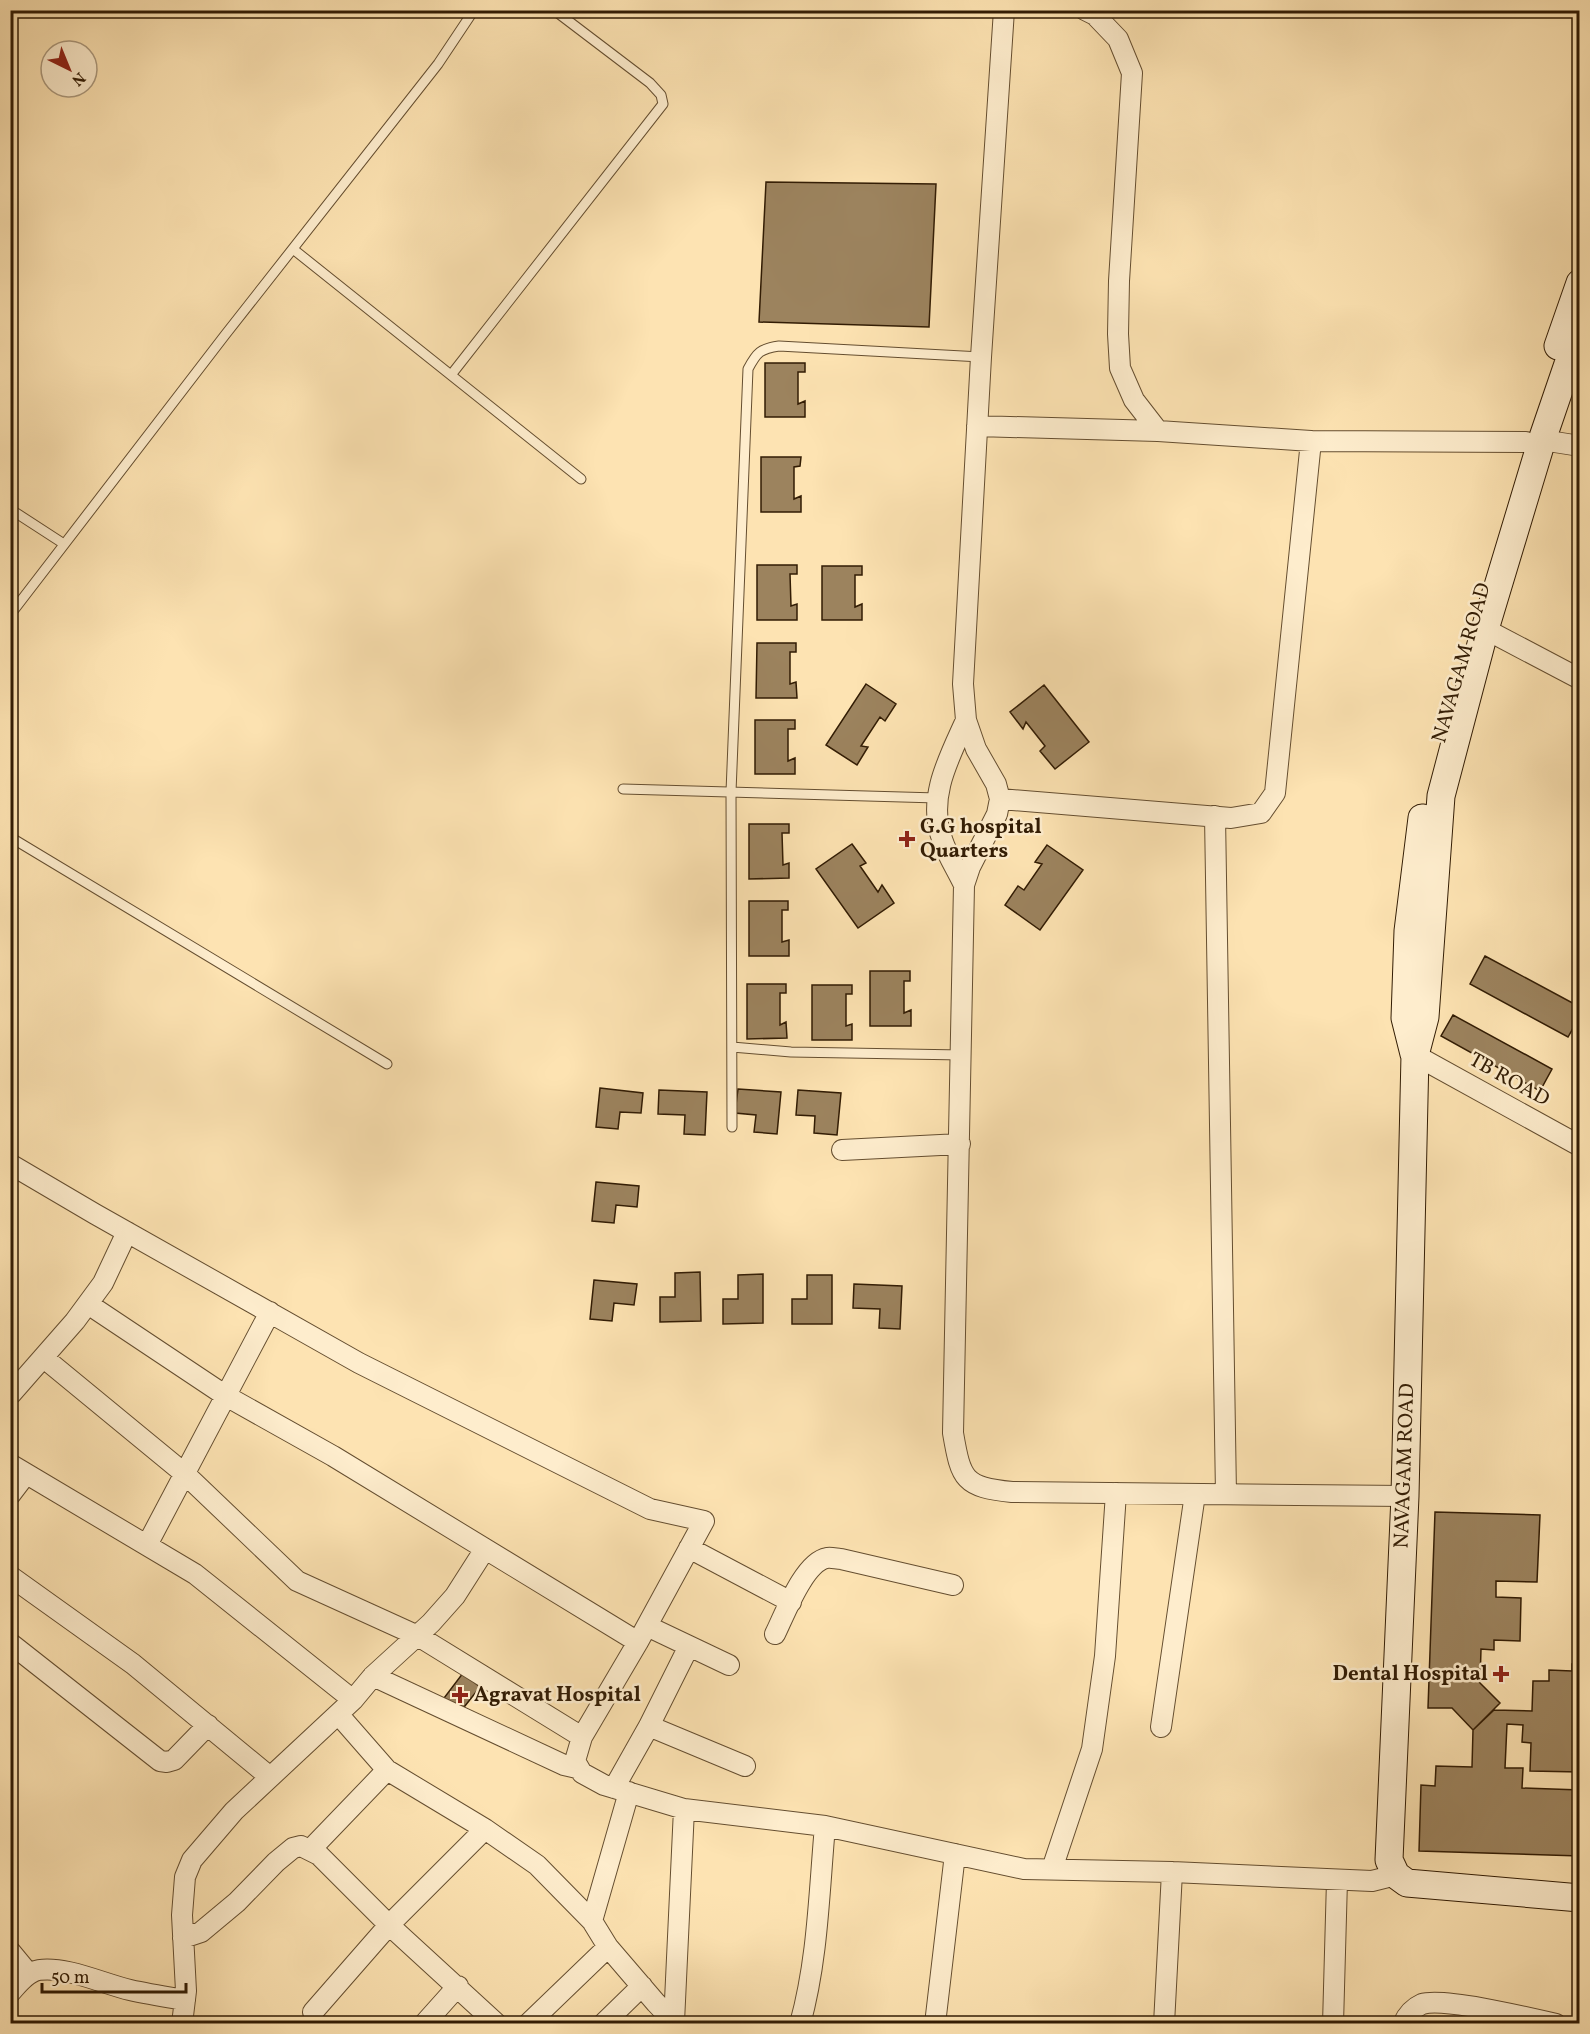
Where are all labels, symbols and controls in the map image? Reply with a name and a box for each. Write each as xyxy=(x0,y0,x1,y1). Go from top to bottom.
north arrow xyxy=(39,39,99,99)
text: N xyxy=(66,66,90,91)
street label: NAVAGAM ROAD xyxy=(1425,580,1499,746)
place label: G.G hospital Quarters xyxy=(920,813,1042,866)
marker: G.G hospital Quarters xyxy=(898,830,916,848)
street label: TB ROAD xyxy=(1463,1046,1555,1114)
street label: NAVAGAM ROAD xyxy=(1388,1383,1422,1549)
place label: Dental Hospital xyxy=(1333,1660,1488,1689)
marker: Dental Hospital xyxy=(1492,1665,1510,1683)
place label: Agravat Hospital xyxy=(474,1681,641,1710)
marker: Agravat Hospital xyxy=(451,1686,469,1704)
scale bar xyxy=(42,1956,186,1994)
text: 50 m xyxy=(51,1966,90,1991)

